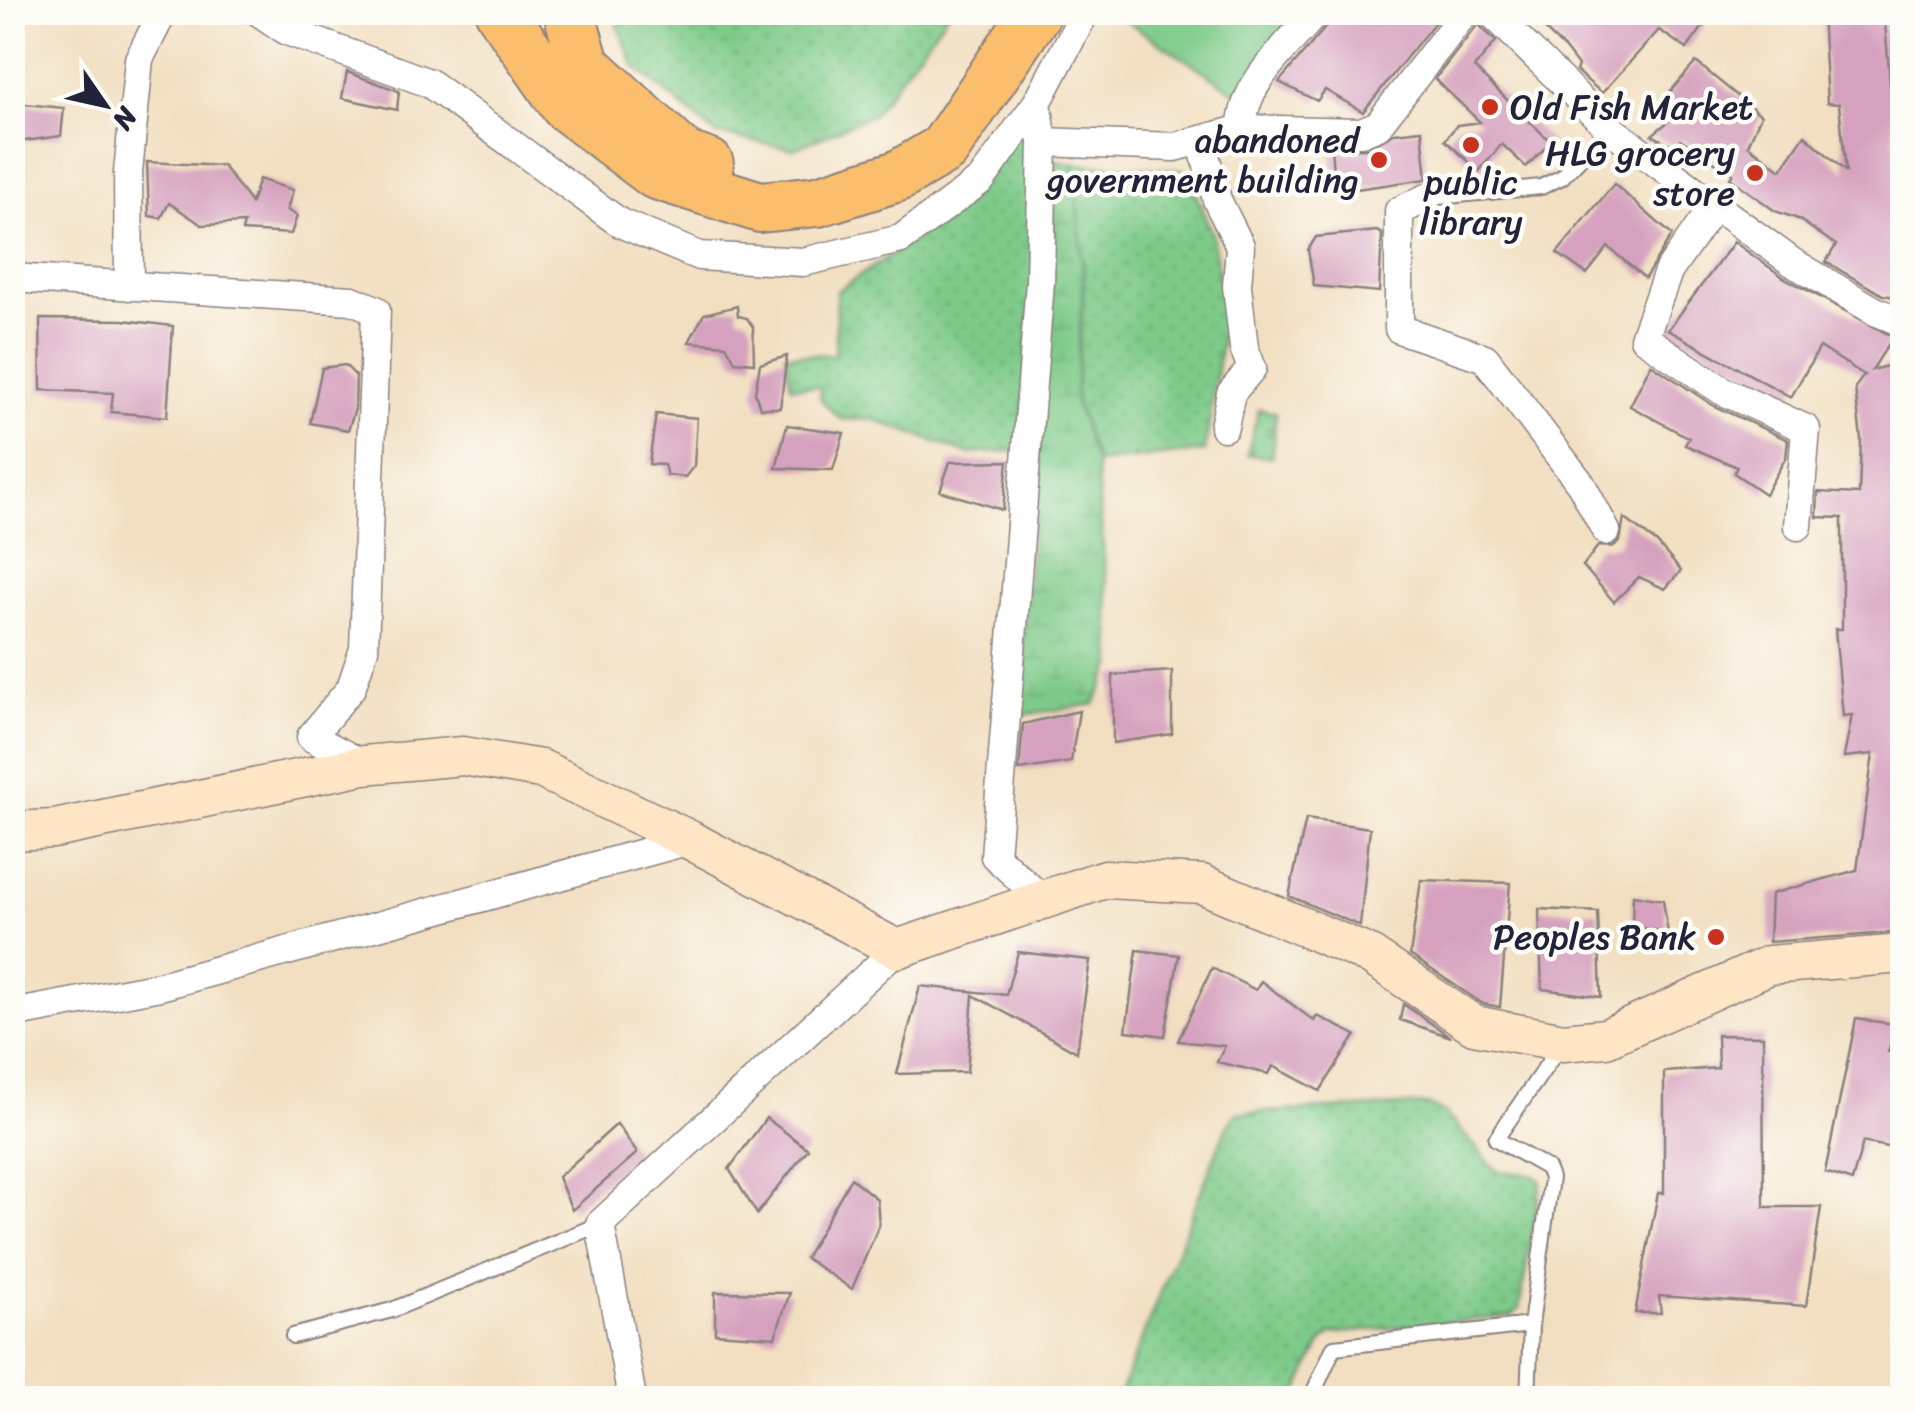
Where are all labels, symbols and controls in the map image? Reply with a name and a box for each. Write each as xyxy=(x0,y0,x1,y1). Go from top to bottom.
north arrow xyxy=(55,55,155,155)
place label: Old Fish Market xyxy=(1510,76,1753,138)
text: N xyxy=(99,96,152,141)
marker: Old Fish Market xyxy=(1479,96,1501,118)
place label: abandoned government building xyxy=(1044,109,1362,211)
place label: HLG grocery store xyxy=(1545,122,1736,224)
marker: public library xyxy=(1460,134,1482,156)
marker: abandoned government building xyxy=(1368,149,1390,171)
place label: public library xyxy=(1420,151,1523,253)
marker: HLG grocery store xyxy=(1744,162,1766,184)
place label: Peoples Bank xyxy=(1493,906,1696,968)
marker: Peoples Bank xyxy=(1705,926,1727,948)

